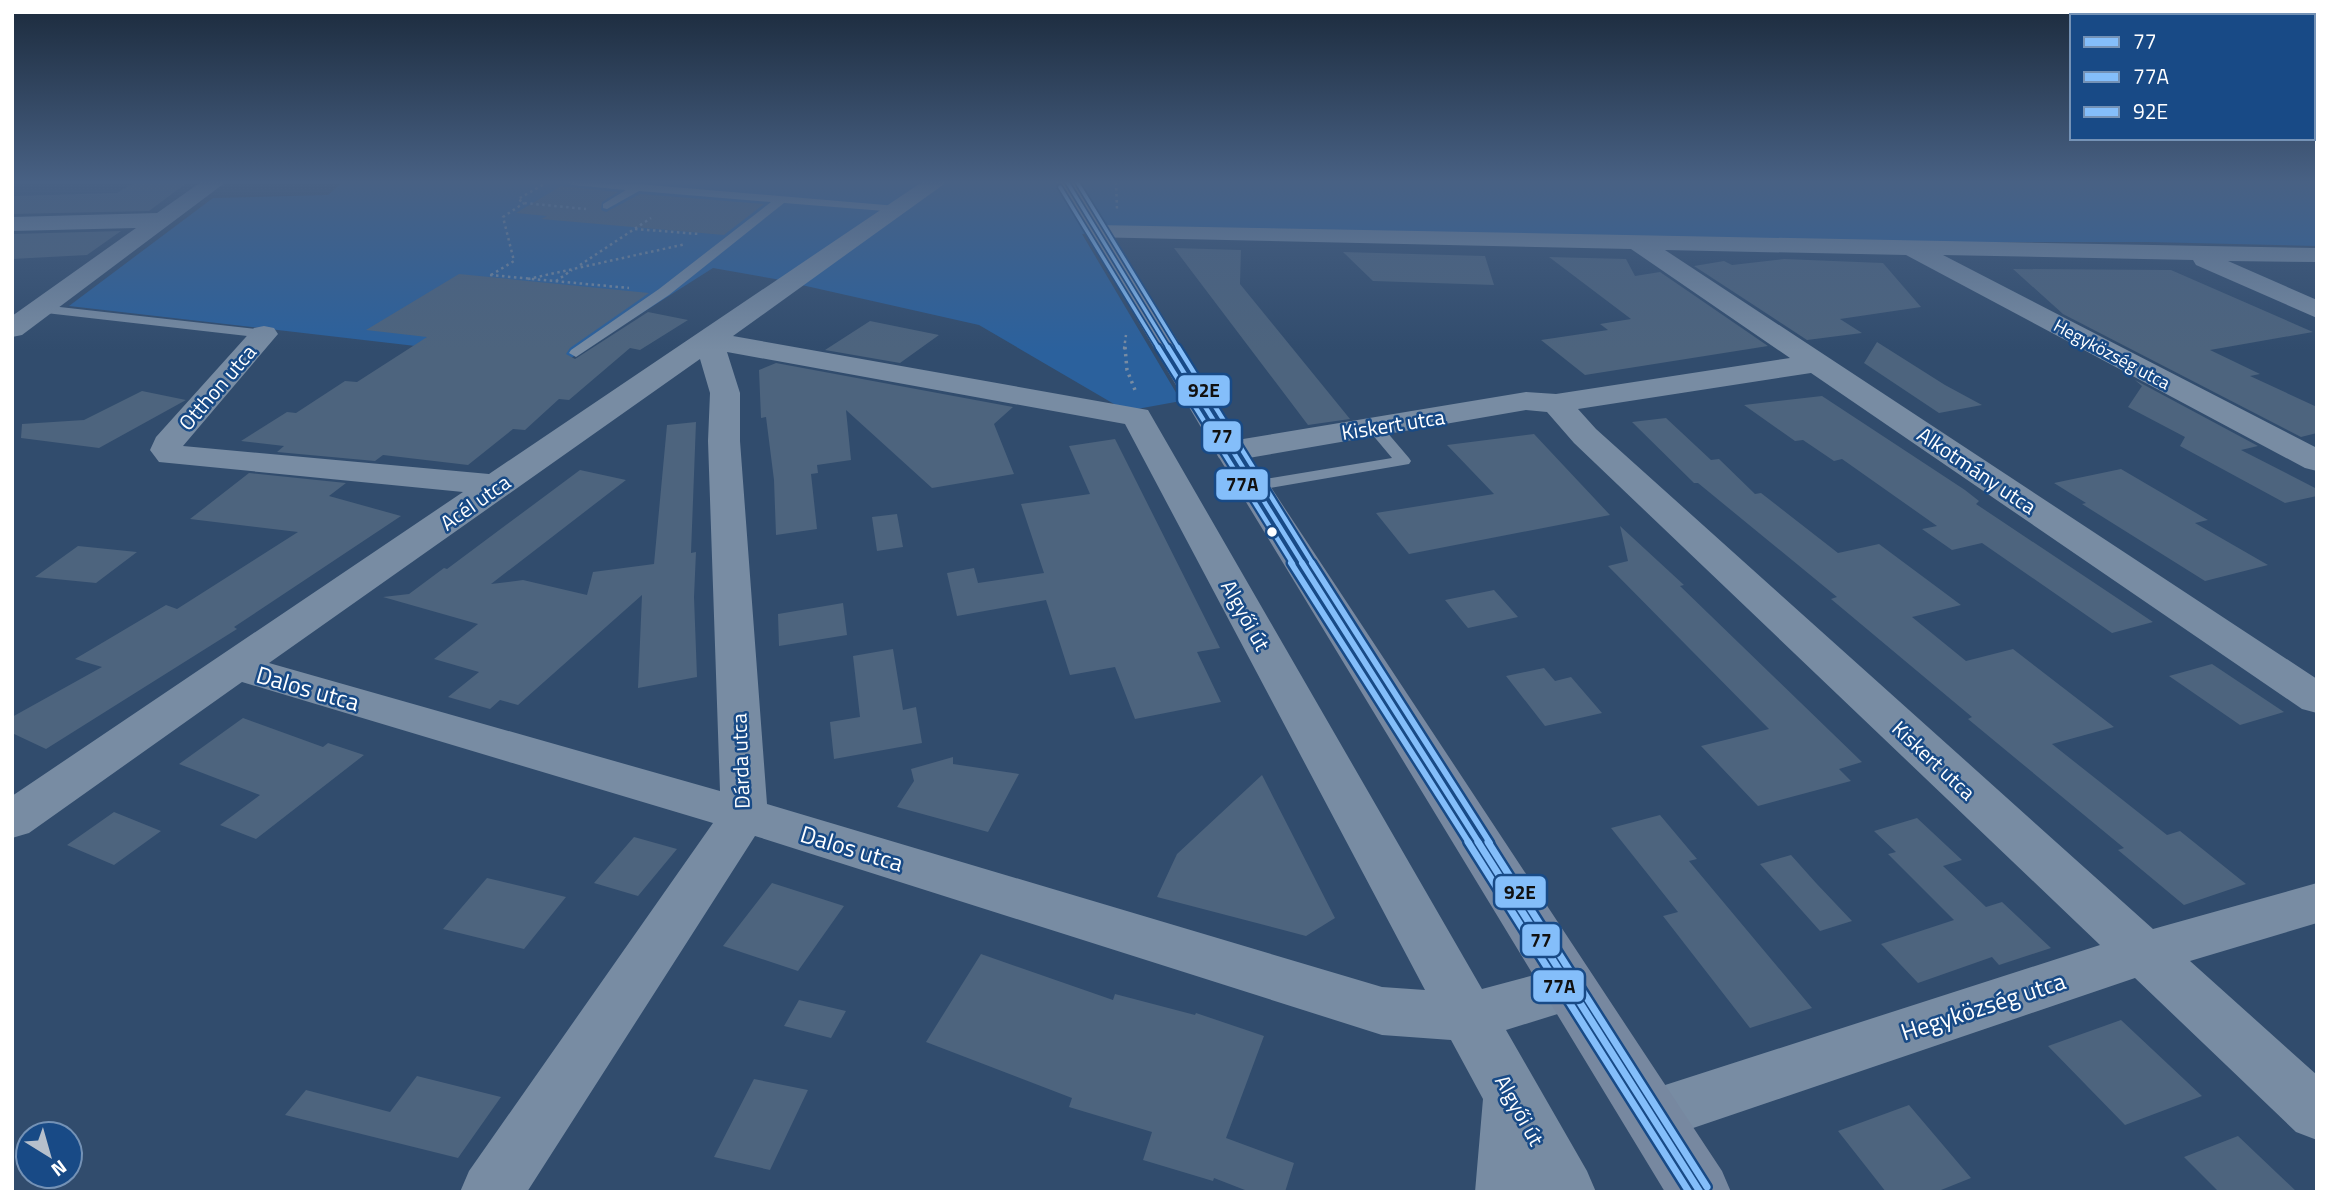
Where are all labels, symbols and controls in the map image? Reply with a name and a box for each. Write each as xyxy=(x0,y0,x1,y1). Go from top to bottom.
legend xyxy=(2070,14,2315,140)
text: 77 xyxy=(2133,25,2157,57)
text: 77A xyxy=(2133,60,2170,92)
text: 92E xyxy=(2133,95,2168,127)
street label: Hegyközség utca xyxy=(2049,312,2175,396)
street label: Otthon utca xyxy=(170,337,264,437)
line badge: 92E xyxy=(1177,374,1231,407)
text: 92E xyxy=(1188,375,1220,404)
street label: Kiskert utca xyxy=(1339,400,1447,448)
street label: Alkotmány utca xyxy=(1911,418,2043,522)
line badge: 77 xyxy=(1202,420,1242,453)
text: 77 xyxy=(1211,421,1233,450)
street label: Acél utca xyxy=(433,466,517,538)
line badge: 77A xyxy=(1215,468,1269,501)
text: 77A xyxy=(1226,469,1259,498)
unlabelled marker xyxy=(1265,525,1279,539)
street label: Algyői út xyxy=(1213,574,1279,657)
street label: Dalos utca xyxy=(252,656,364,720)
street label: Dárda utca xyxy=(722,712,758,809)
street label: Kiskert utca xyxy=(1885,713,1983,808)
street label: Dalos utca xyxy=(796,815,908,881)
line badge: 92E xyxy=(1494,875,1547,909)
text: 92E xyxy=(1504,877,1536,906)
line badge: 77 xyxy=(1521,923,1561,957)
text: 77 xyxy=(1530,925,1552,954)
street label: Hegyközség utca xyxy=(1896,962,2070,1050)
line badge: 77A xyxy=(1532,969,1585,1003)
text: 77A xyxy=(1543,971,1576,1000)
street label: Algyői út xyxy=(1487,1069,1553,1152)
north arrow xyxy=(14,1120,84,1190)
text: N xyxy=(46,1153,74,1185)

